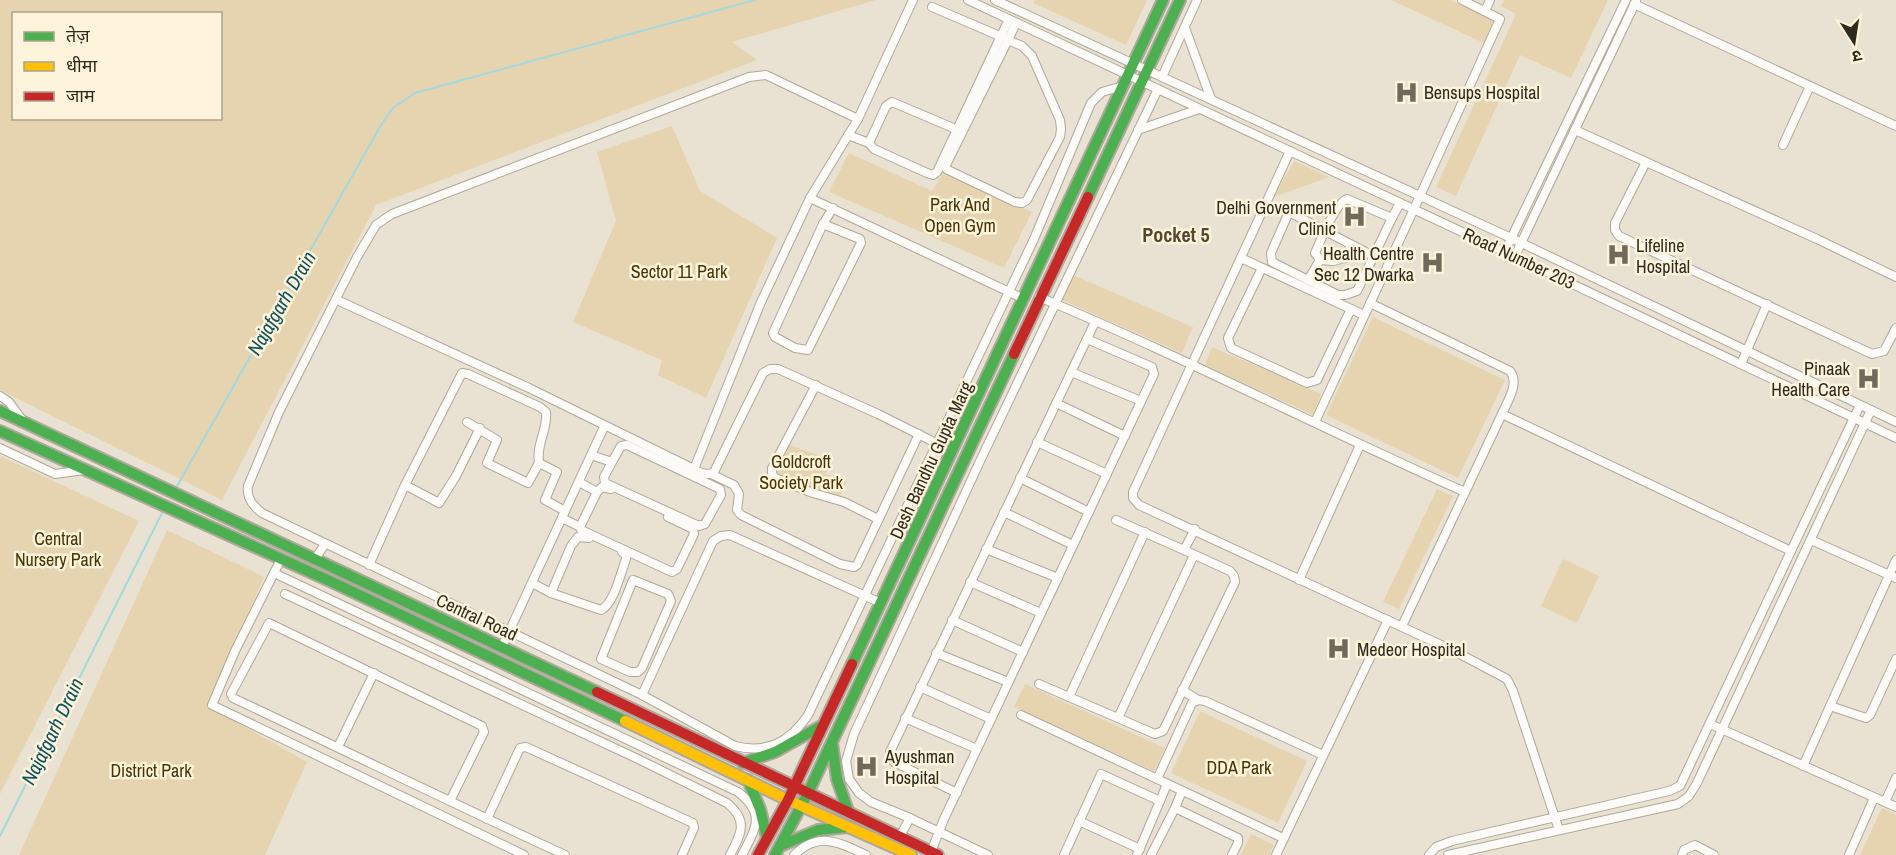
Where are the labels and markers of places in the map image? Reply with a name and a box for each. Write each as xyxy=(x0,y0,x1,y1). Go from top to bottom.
hospital icon: Bensups Hospital xyxy=(1393,79,1419,105)
place label: Bensups Hospital xyxy=(1424,80,1540,105)
place label: Delhi Government Clinic xyxy=(1216,195,1336,241)
hospital icon: Delhi Government Clinic xyxy=(1341,204,1367,230)
place label: Lifeline Hospital xyxy=(1636,233,1690,279)
place label: Health Centre Sec 12 Dwarka xyxy=(1314,241,1414,287)
hospital icon: Lifeline Hospital xyxy=(1605,242,1631,268)
hospital icon: Health Centre Sec 12 Dwarka xyxy=(1419,250,1445,276)
place label: Pinaak Health Care xyxy=(1771,356,1851,402)
hospital icon: Pinaak Health Care xyxy=(1855,365,1881,391)
hospital icon: Medeor Hospital xyxy=(1326,636,1352,662)
place label: Medeor Hospital xyxy=(1357,637,1465,662)
place label: Ayushman Hospital xyxy=(884,744,954,790)
hospital icon: Ayushman Hospital xyxy=(854,753,880,779)

